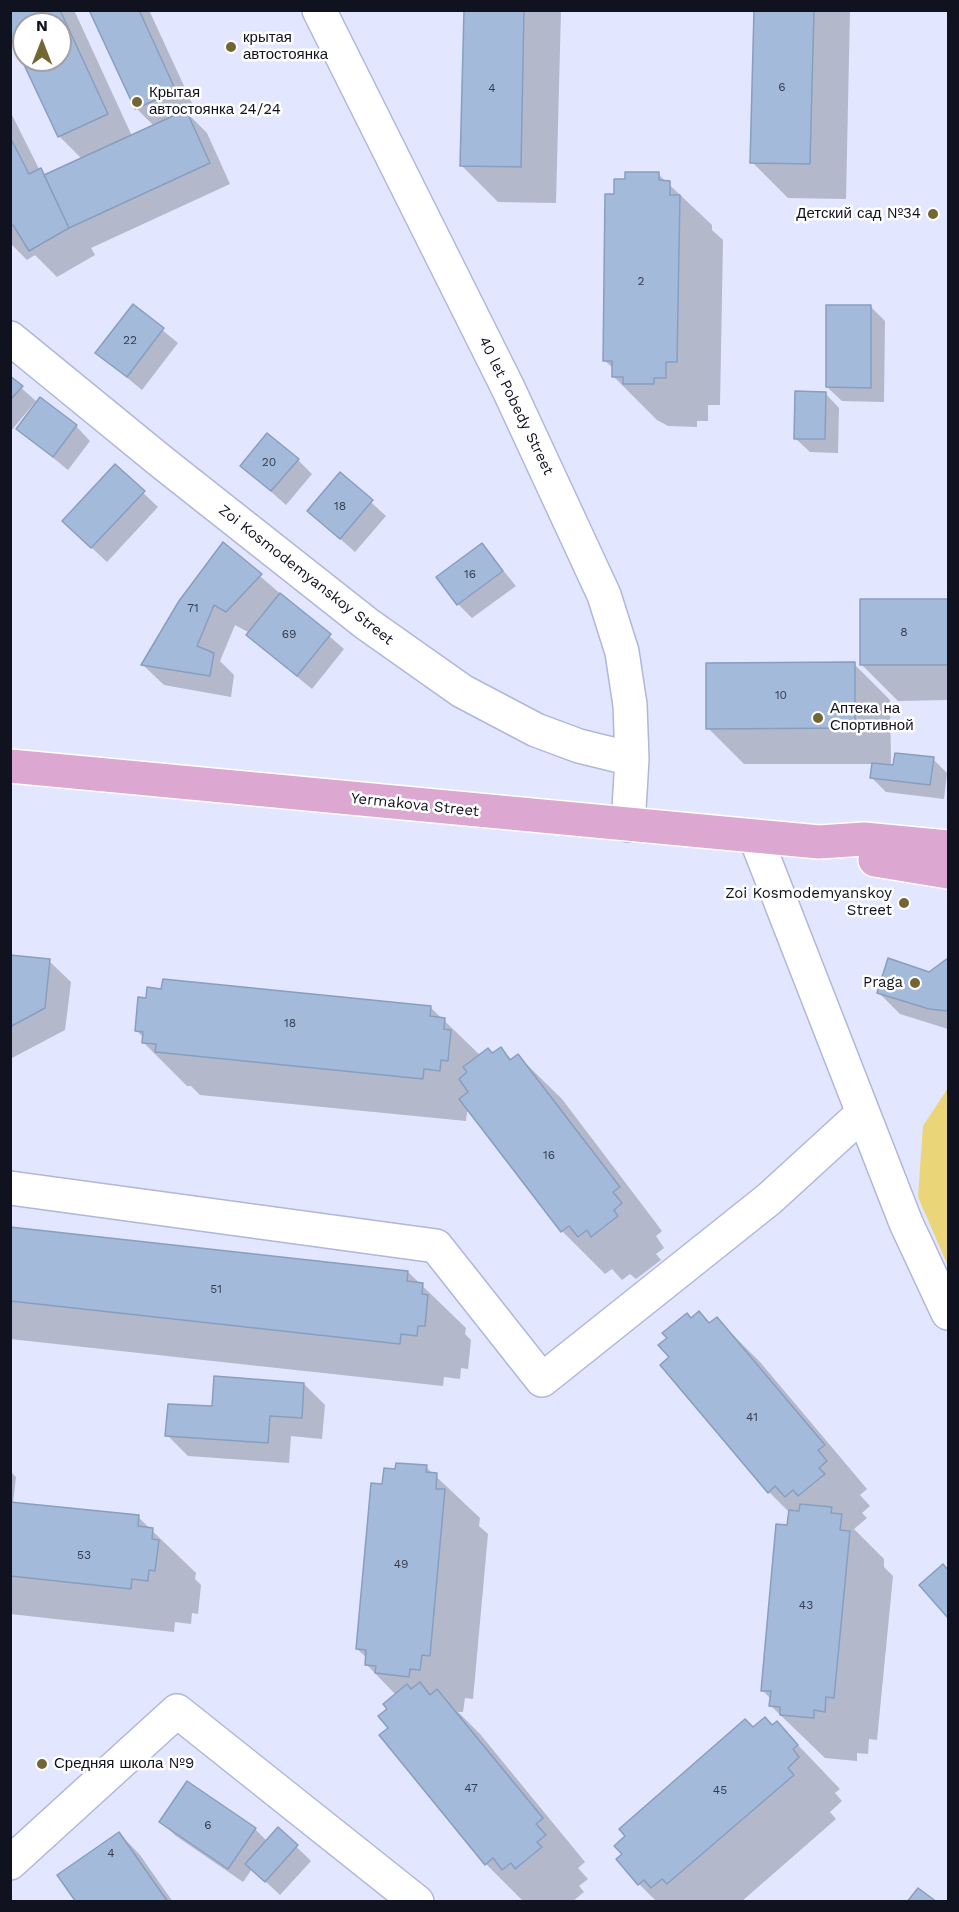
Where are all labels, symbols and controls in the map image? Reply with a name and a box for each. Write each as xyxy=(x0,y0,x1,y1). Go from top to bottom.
north arrow xyxy=(12,12,72,72)
text: N xyxy=(36,16,48,35)
place label: крытая автостоянка xyxy=(243,29,328,64)
marker: крытая автостоянка xyxy=(224,40,238,54)
house number: 6 xyxy=(778,80,786,94)
house number: 4 xyxy=(488,81,496,95)
place label: Крытая автостоянка 24/24 xyxy=(149,84,281,119)
marker: Крытая автостоянка 24/24 xyxy=(130,95,144,109)
place label: Детский сад №34 xyxy=(796,205,921,223)
marker: Детский сад №34 xyxy=(926,207,940,221)
house number: 2 xyxy=(638,274,644,288)
house number: 22 xyxy=(123,333,137,347)
street label: 40 let Pobedy Street xyxy=(475,334,557,478)
house number: 20 xyxy=(262,455,276,469)
house number: 18 xyxy=(334,499,346,513)
street label: Zoi Kosmodemyanskoy Street xyxy=(215,501,397,649)
house number: 16 xyxy=(464,567,476,581)
house number: 71 xyxy=(187,601,199,615)
house number: 8 xyxy=(900,625,908,639)
house number: 69 xyxy=(282,627,296,641)
house number: 10 xyxy=(775,688,787,702)
place label: Аптека на Спортивной xyxy=(830,700,914,735)
marker: Аптека на Спортивной xyxy=(811,711,825,725)
street label: Yermakova Street xyxy=(350,789,480,821)
place label: Zoi Kosmodemyanskoy Street xyxy=(725,885,892,920)
marker: Zoi Kosmodemyanskoy Street xyxy=(897,896,911,910)
place label: Praga xyxy=(863,974,903,992)
marker: Praga xyxy=(908,976,922,990)
house number: 18 xyxy=(284,1016,296,1030)
house number: 16 xyxy=(543,1148,555,1162)
house number: 51 xyxy=(210,1282,222,1296)
house number: 41 xyxy=(746,1410,758,1424)
house number: 53 xyxy=(77,1548,91,1562)
house number: 49 xyxy=(394,1557,408,1571)
house number: 43 xyxy=(799,1598,813,1612)
place label: Средняя школа №9 xyxy=(54,1755,194,1773)
marker: Средняя школа №9 xyxy=(35,1757,49,1771)
house number: 47 xyxy=(464,1781,478,1795)
house number: 45 xyxy=(713,1783,727,1797)
house number: 6 xyxy=(204,1818,212,1832)
house number: 4 xyxy=(107,1846,115,1860)

